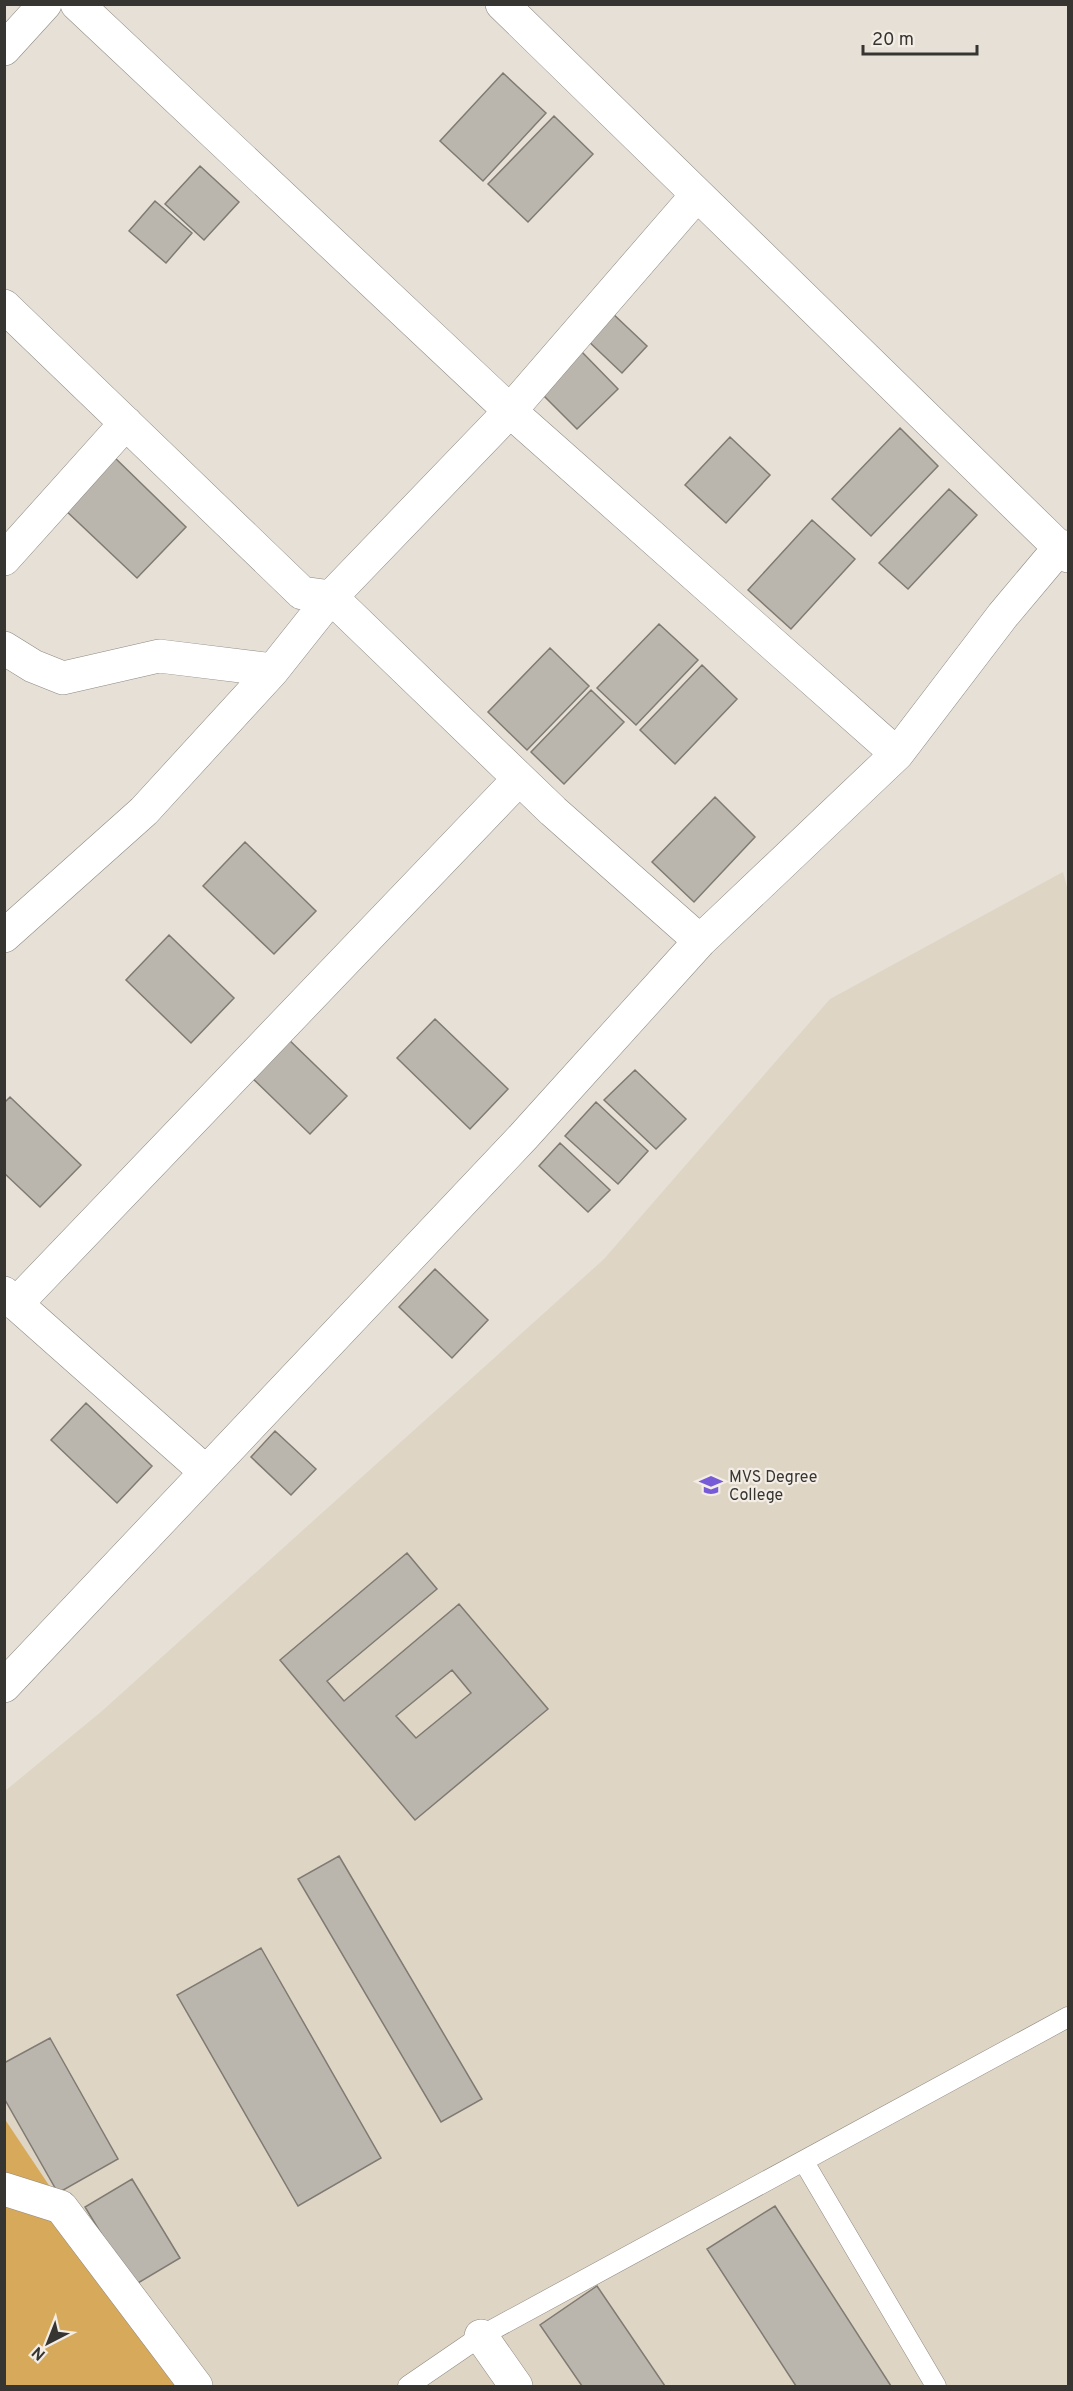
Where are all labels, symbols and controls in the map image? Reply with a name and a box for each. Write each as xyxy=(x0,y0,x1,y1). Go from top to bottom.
scale bar xyxy=(863,18,977,56)
text: 20 m xyxy=(872,29,914,52)
place label: MVS Degree College xyxy=(729,1468,817,1506)
school or university icon: MVS Degree College xyxy=(698,1472,724,1498)
north arrow xyxy=(18,2313,78,2373)
text: N xyxy=(28,2341,50,2364)

